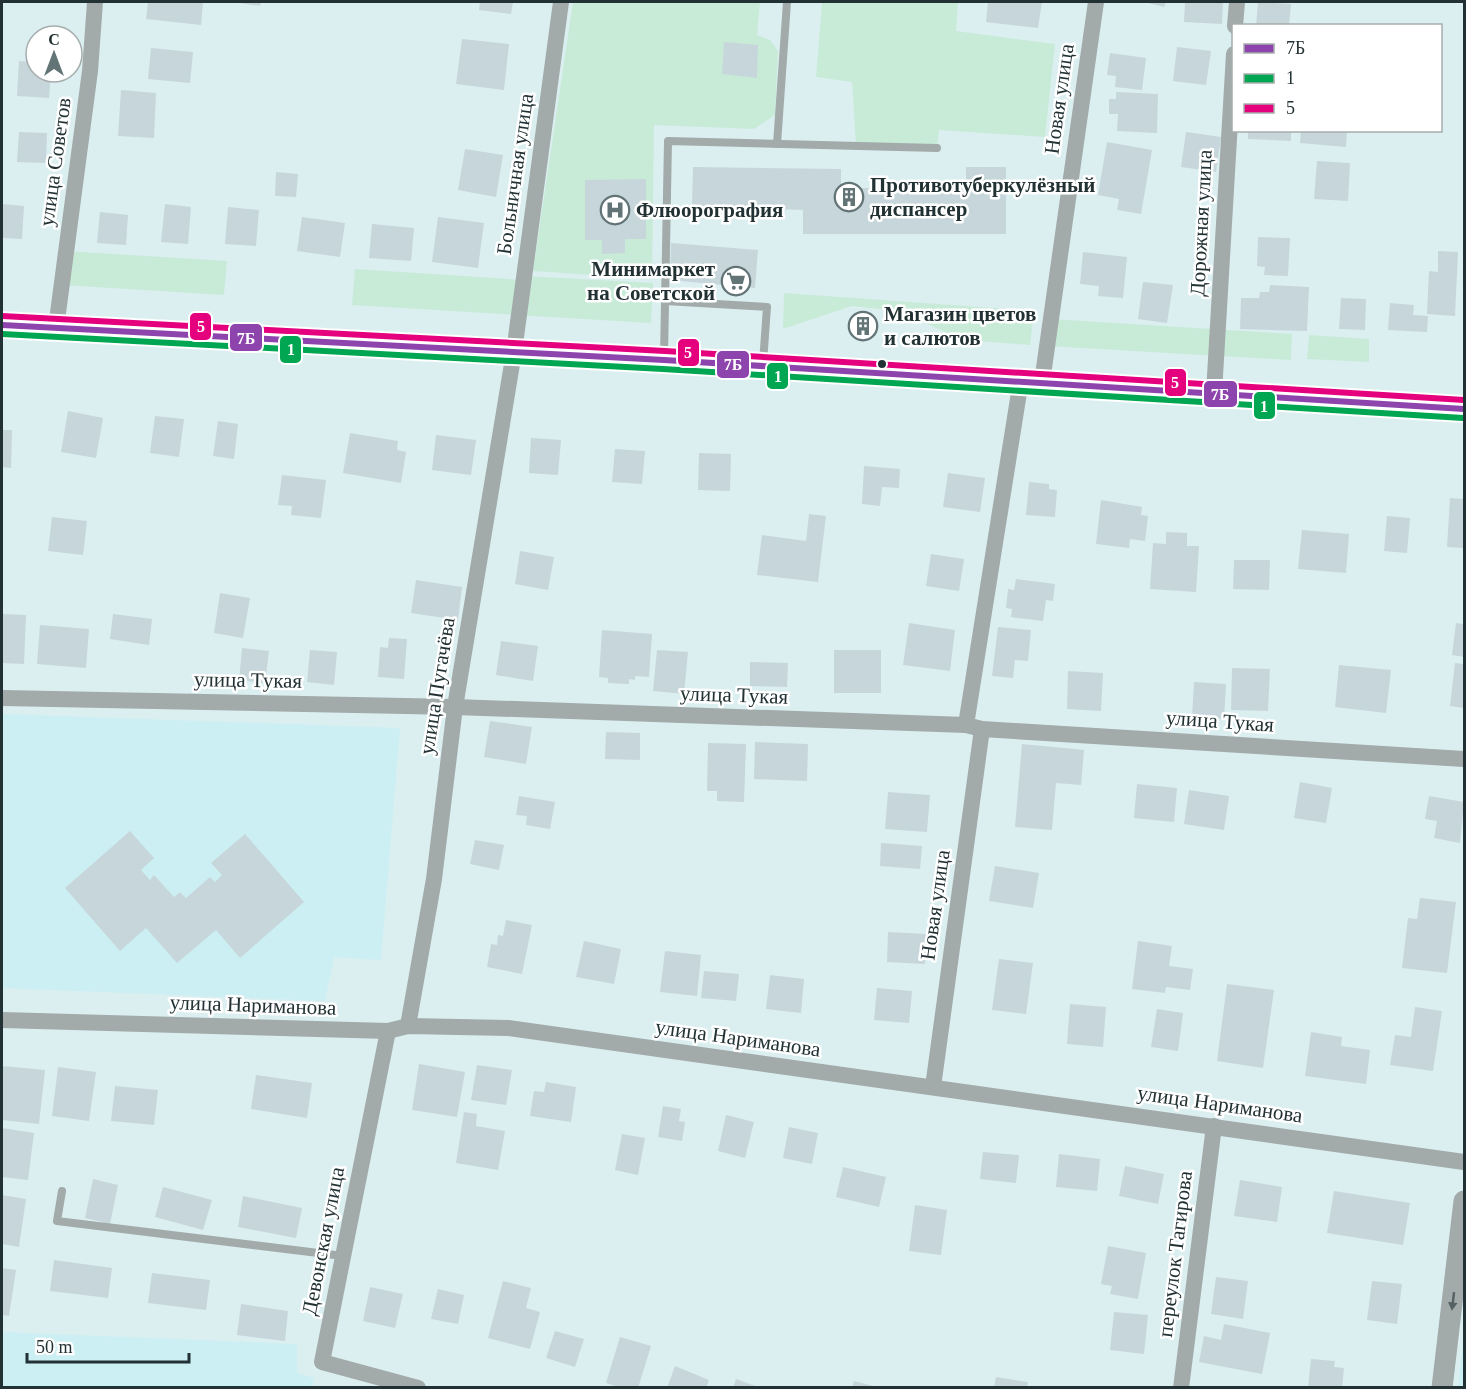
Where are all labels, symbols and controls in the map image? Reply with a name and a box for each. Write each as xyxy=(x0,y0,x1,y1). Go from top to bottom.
north arrow xyxy=(24,24,84,84)
legend xyxy=(1232,24,1442,132)
text: С xyxy=(48,31,60,48)
text: 7Б xyxy=(1286,38,1305,58)
street label: Новая улица xyxy=(1039,42,1079,156)
text: 1 xyxy=(1286,68,1295,88)
street label: Больничная улица xyxy=(492,91,538,256)
street label: улица Советов xyxy=(34,96,76,228)
text: 5 xyxy=(1286,98,1295,118)
street label: Дорожная улица xyxy=(1185,148,1217,297)
place label: Противотуберкулёзный диспансер xyxy=(870,173,1095,221)
building icon: Противотуберкулёзный диспансер xyxy=(833,181,865,213)
hospital icon: Флюорография xyxy=(599,194,631,226)
place label: Флюорография xyxy=(636,198,783,222)
place label: Минимаркет на Советской xyxy=(587,257,716,305)
supermarket icon: Минимаркет на Советской xyxy=(720,265,752,297)
place label: Магазин цветов и салютов xyxy=(884,302,1036,350)
building icon: Магазин цветов и салютов xyxy=(847,310,879,342)
line badge: 5 xyxy=(189,312,212,341)
text: 5 xyxy=(197,318,205,335)
line badge: 7Б xyxy=(229,323,263,352)
text: 7Б xyxy=(237,330,255,347)
line badge: 1 xyxy=(279,335,302,364)
line badge: 5 xyxy=(677,338,700,367)
text: 1 xyxy=(287,341,295,358)
text: 5 xyxy=(684,344,692,361)
line badge: 7Б xyxy=(716,350,750,379)
text: 7Б xyxy=(724,356,742,373)
unlabelled marker xyxy=(876,358,888,370)
line badge: 1 xyxy=(766,362,789,390)
text: 1 xyxy=(774,368,782,385)
line badge: 5 xyxy=(1164,368,1187,397)
text: 5 xyxy=(1171,374,1179,391)
line badge: 7Б xyxy=(1203,380,1238,408)
text: 7Б xyxy=(1211,386,1229,403)
line badge: 1 xyxy=(1253,391,1276,420)
text: 1 xyxy=(1260,398,1268,415)
street label: улица Пугачёва xyxy=(414,615,460,756)
street label: улица Тукая xyxy=(194,667,303,693)
street label: улица Тукая xyxy=(679,681,789,709)
street label: улица Тукая xyxy=(1165,705,1275,737)
street label: Новая улица xyxy=(915,848,955,962)
street label: улица Нариманова xyxy=(169,990,337,1020)
street label: улица Нариманова xyxy=(654,1015,823,1062)
street label: улица Нариманова xyxy=(1136,1081,1305,1128)
street label: Девонская улица xyxy=(297,1164,349,1317)
street label: переулок Тагирова xyxy=(1153,1169,1197,1338)
one-way arrow xyxy=(1448,1291,1457,1310)
scale bar xyxy=(27,1326,189,1364)
text: 50 m xyxy=(36,1337,73,1357)

